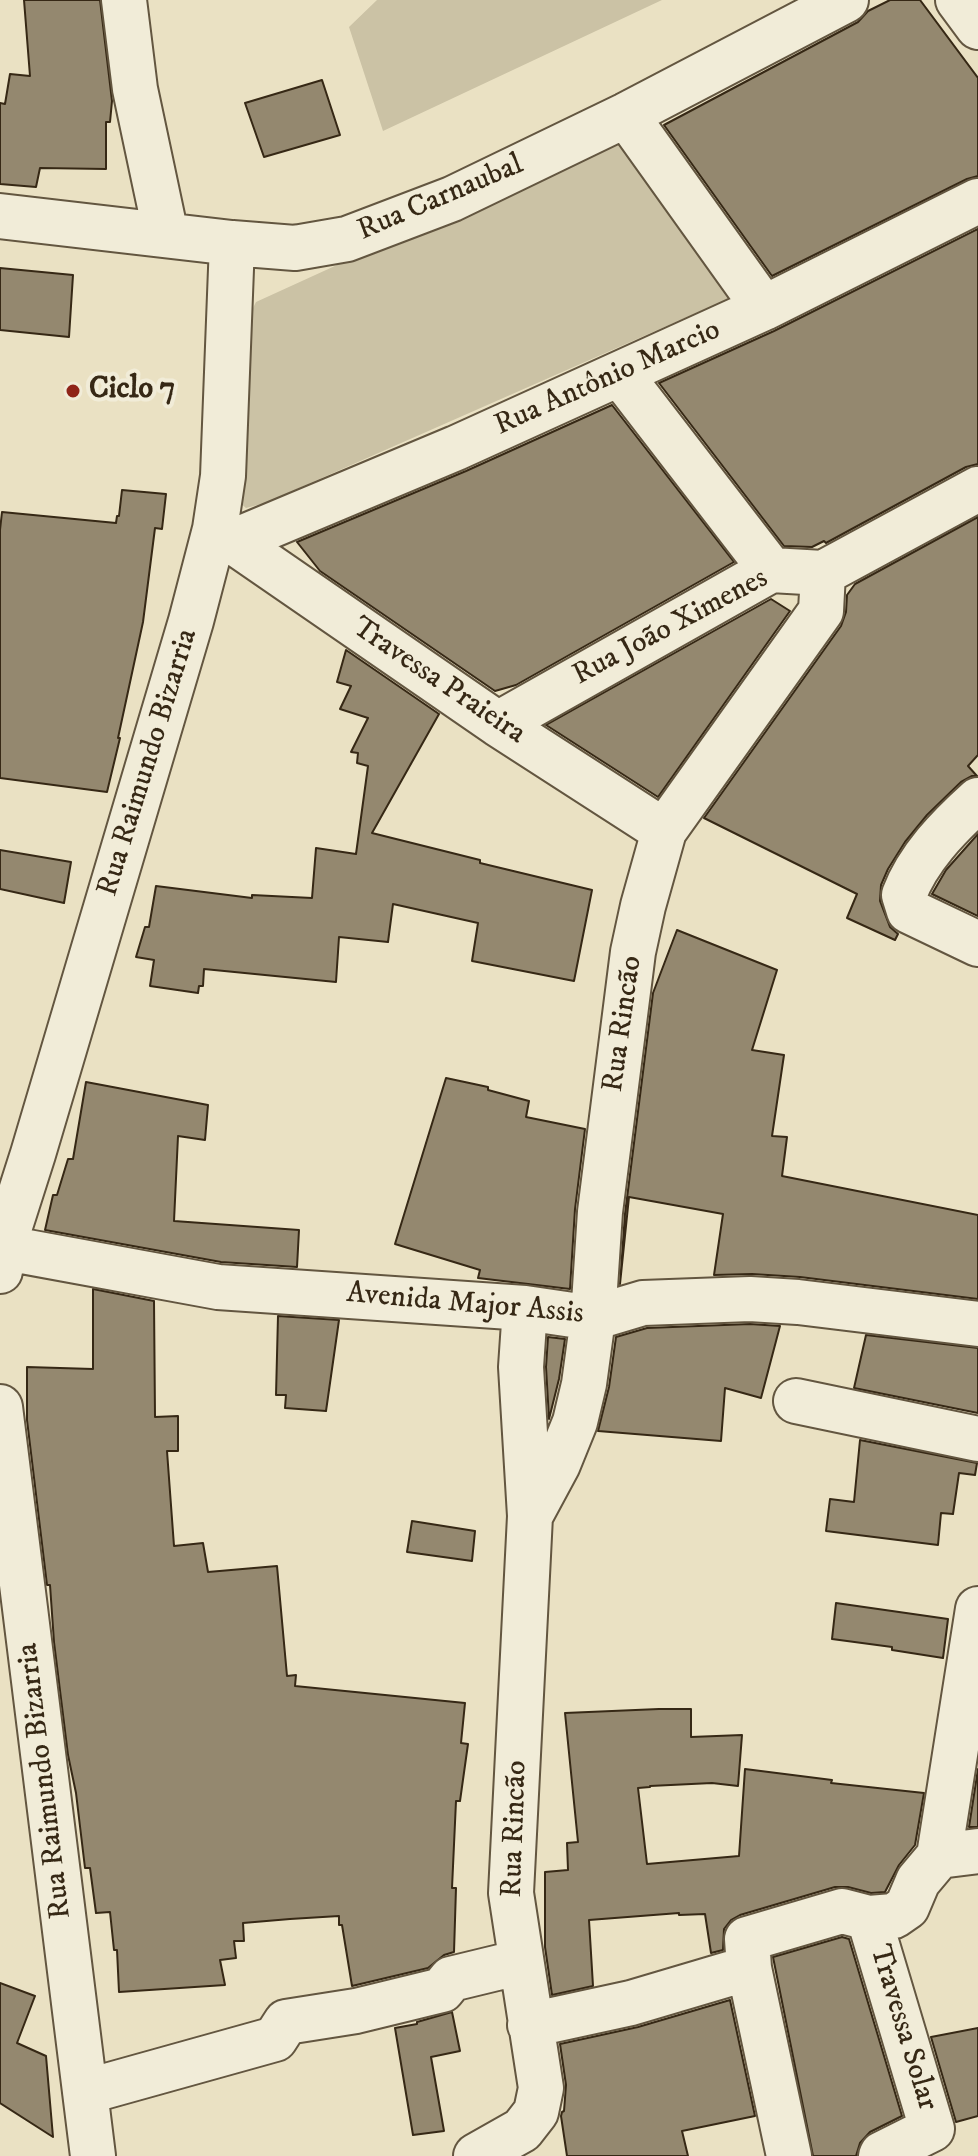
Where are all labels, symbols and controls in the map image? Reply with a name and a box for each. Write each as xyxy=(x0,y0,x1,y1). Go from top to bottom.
street label: Rua Carnaubal xyxy=(353,148,529,250)
street label: Rua Antônio Marcio xyxy=(490,313,726,445)
place label: Ciclo 7 xyxy=(89,373,175,409)
marker: Ciclo 7 xyxy=(64,382,82,400)
street label: Rua João Ximenes xyxy=(567,561,775,695)
street label: Travessa Praieira xyxy=(344,611,532,753)
street label: Rua Raimundo Bizarria xyxy=(91,625,207,901)
street label: Rua Rincão xyxy=(597,954,651,1094)
street label: Avenida Major Assis xyxy=(345,1277,585,1333)
street label: Rua Raimundo Bizarria xyxy=(11,1641,81,1921)
street label: Rua Rincão xyxy=(496,1760,536,1898)
street label: Travessa Solar xyxy=(860,1941,944,2115)

